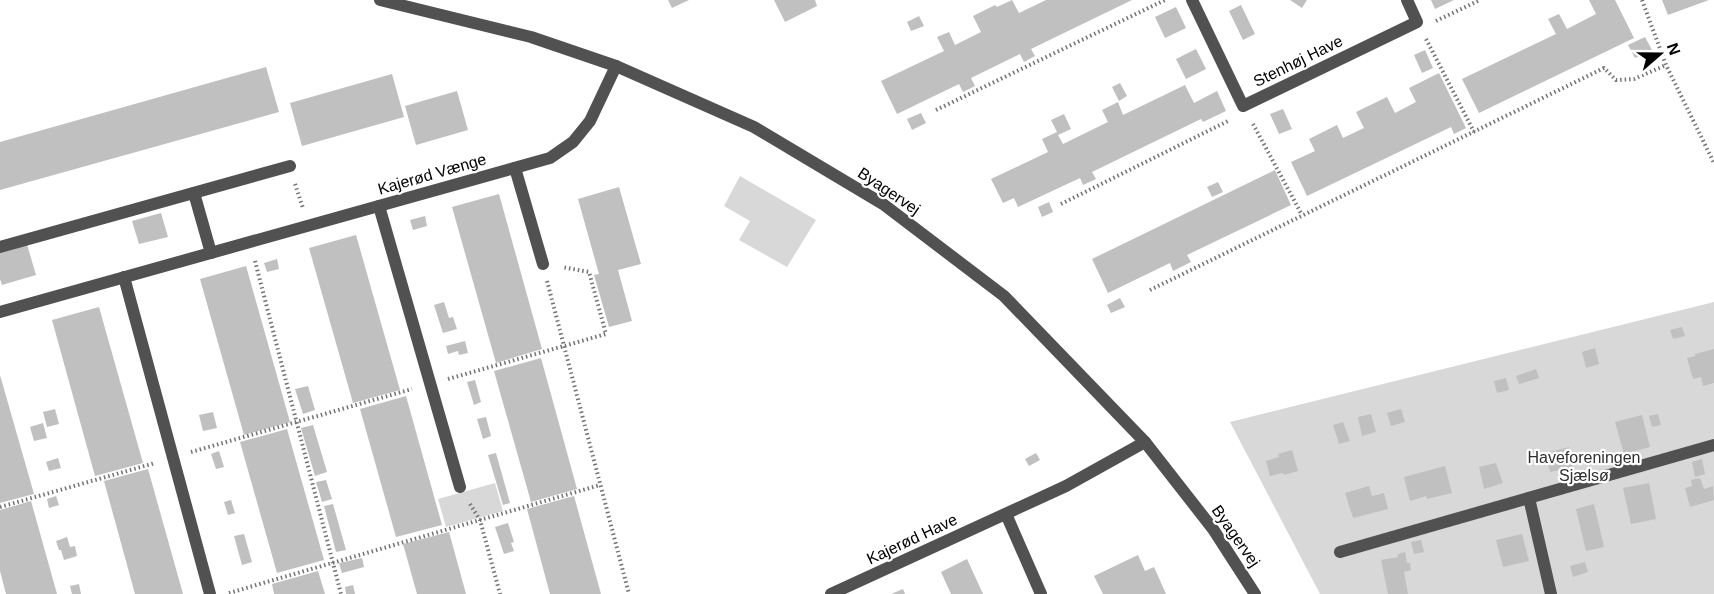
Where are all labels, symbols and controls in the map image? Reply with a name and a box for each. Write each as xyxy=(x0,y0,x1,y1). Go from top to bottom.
north arrow xyxy=(1630,24,1690,84)
street label: Stenhøj Have xyxy=(1251,32,1345,90)
text: N xyxy=(1664,41,1684,57)
street label: Kajerød Vænge xyxy=(376,150,488,198)
street label: Byagervej xyxy=(855,164,923,218)
park label: Haveforeningen Sjælsø xyxy=(1528,449,1640,484)
street label: Byagervej xyxy=(1209,502,1263,570)
street label: Kajerød Have xyxy=(864,511,960,567)

